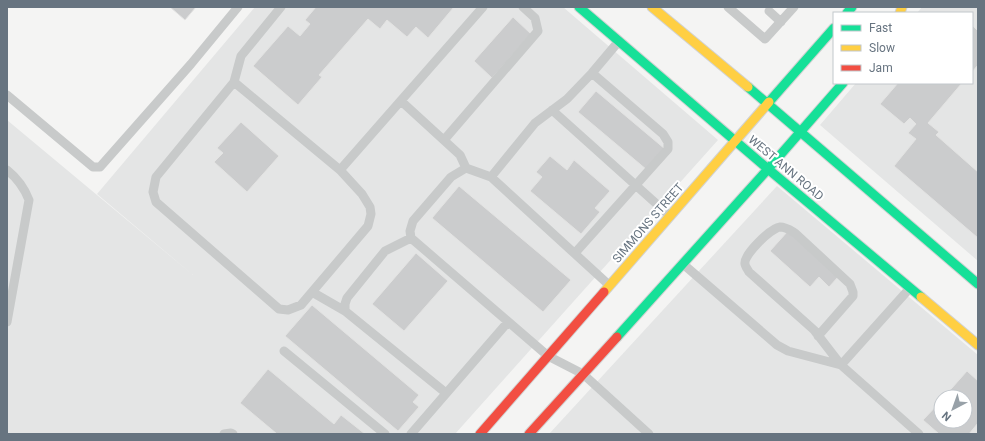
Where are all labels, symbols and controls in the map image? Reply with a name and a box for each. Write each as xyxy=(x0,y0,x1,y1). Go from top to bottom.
legend xyxy=(833,12,973,84)
text: Fast xyxy=(869,21,892,35)
text: Slow xyxy=(869,41,895,55)
text: Jam xyxy=(869,61,893,75)
street label: WEST ANN ROAD xyxy=(746,133,826,204)
street label: SIMMONS STREET xyxy=(610,180,686,266)
north arrow xyxy=(933,389,973,429)
text: N xyxy=(939,409,954,424)

